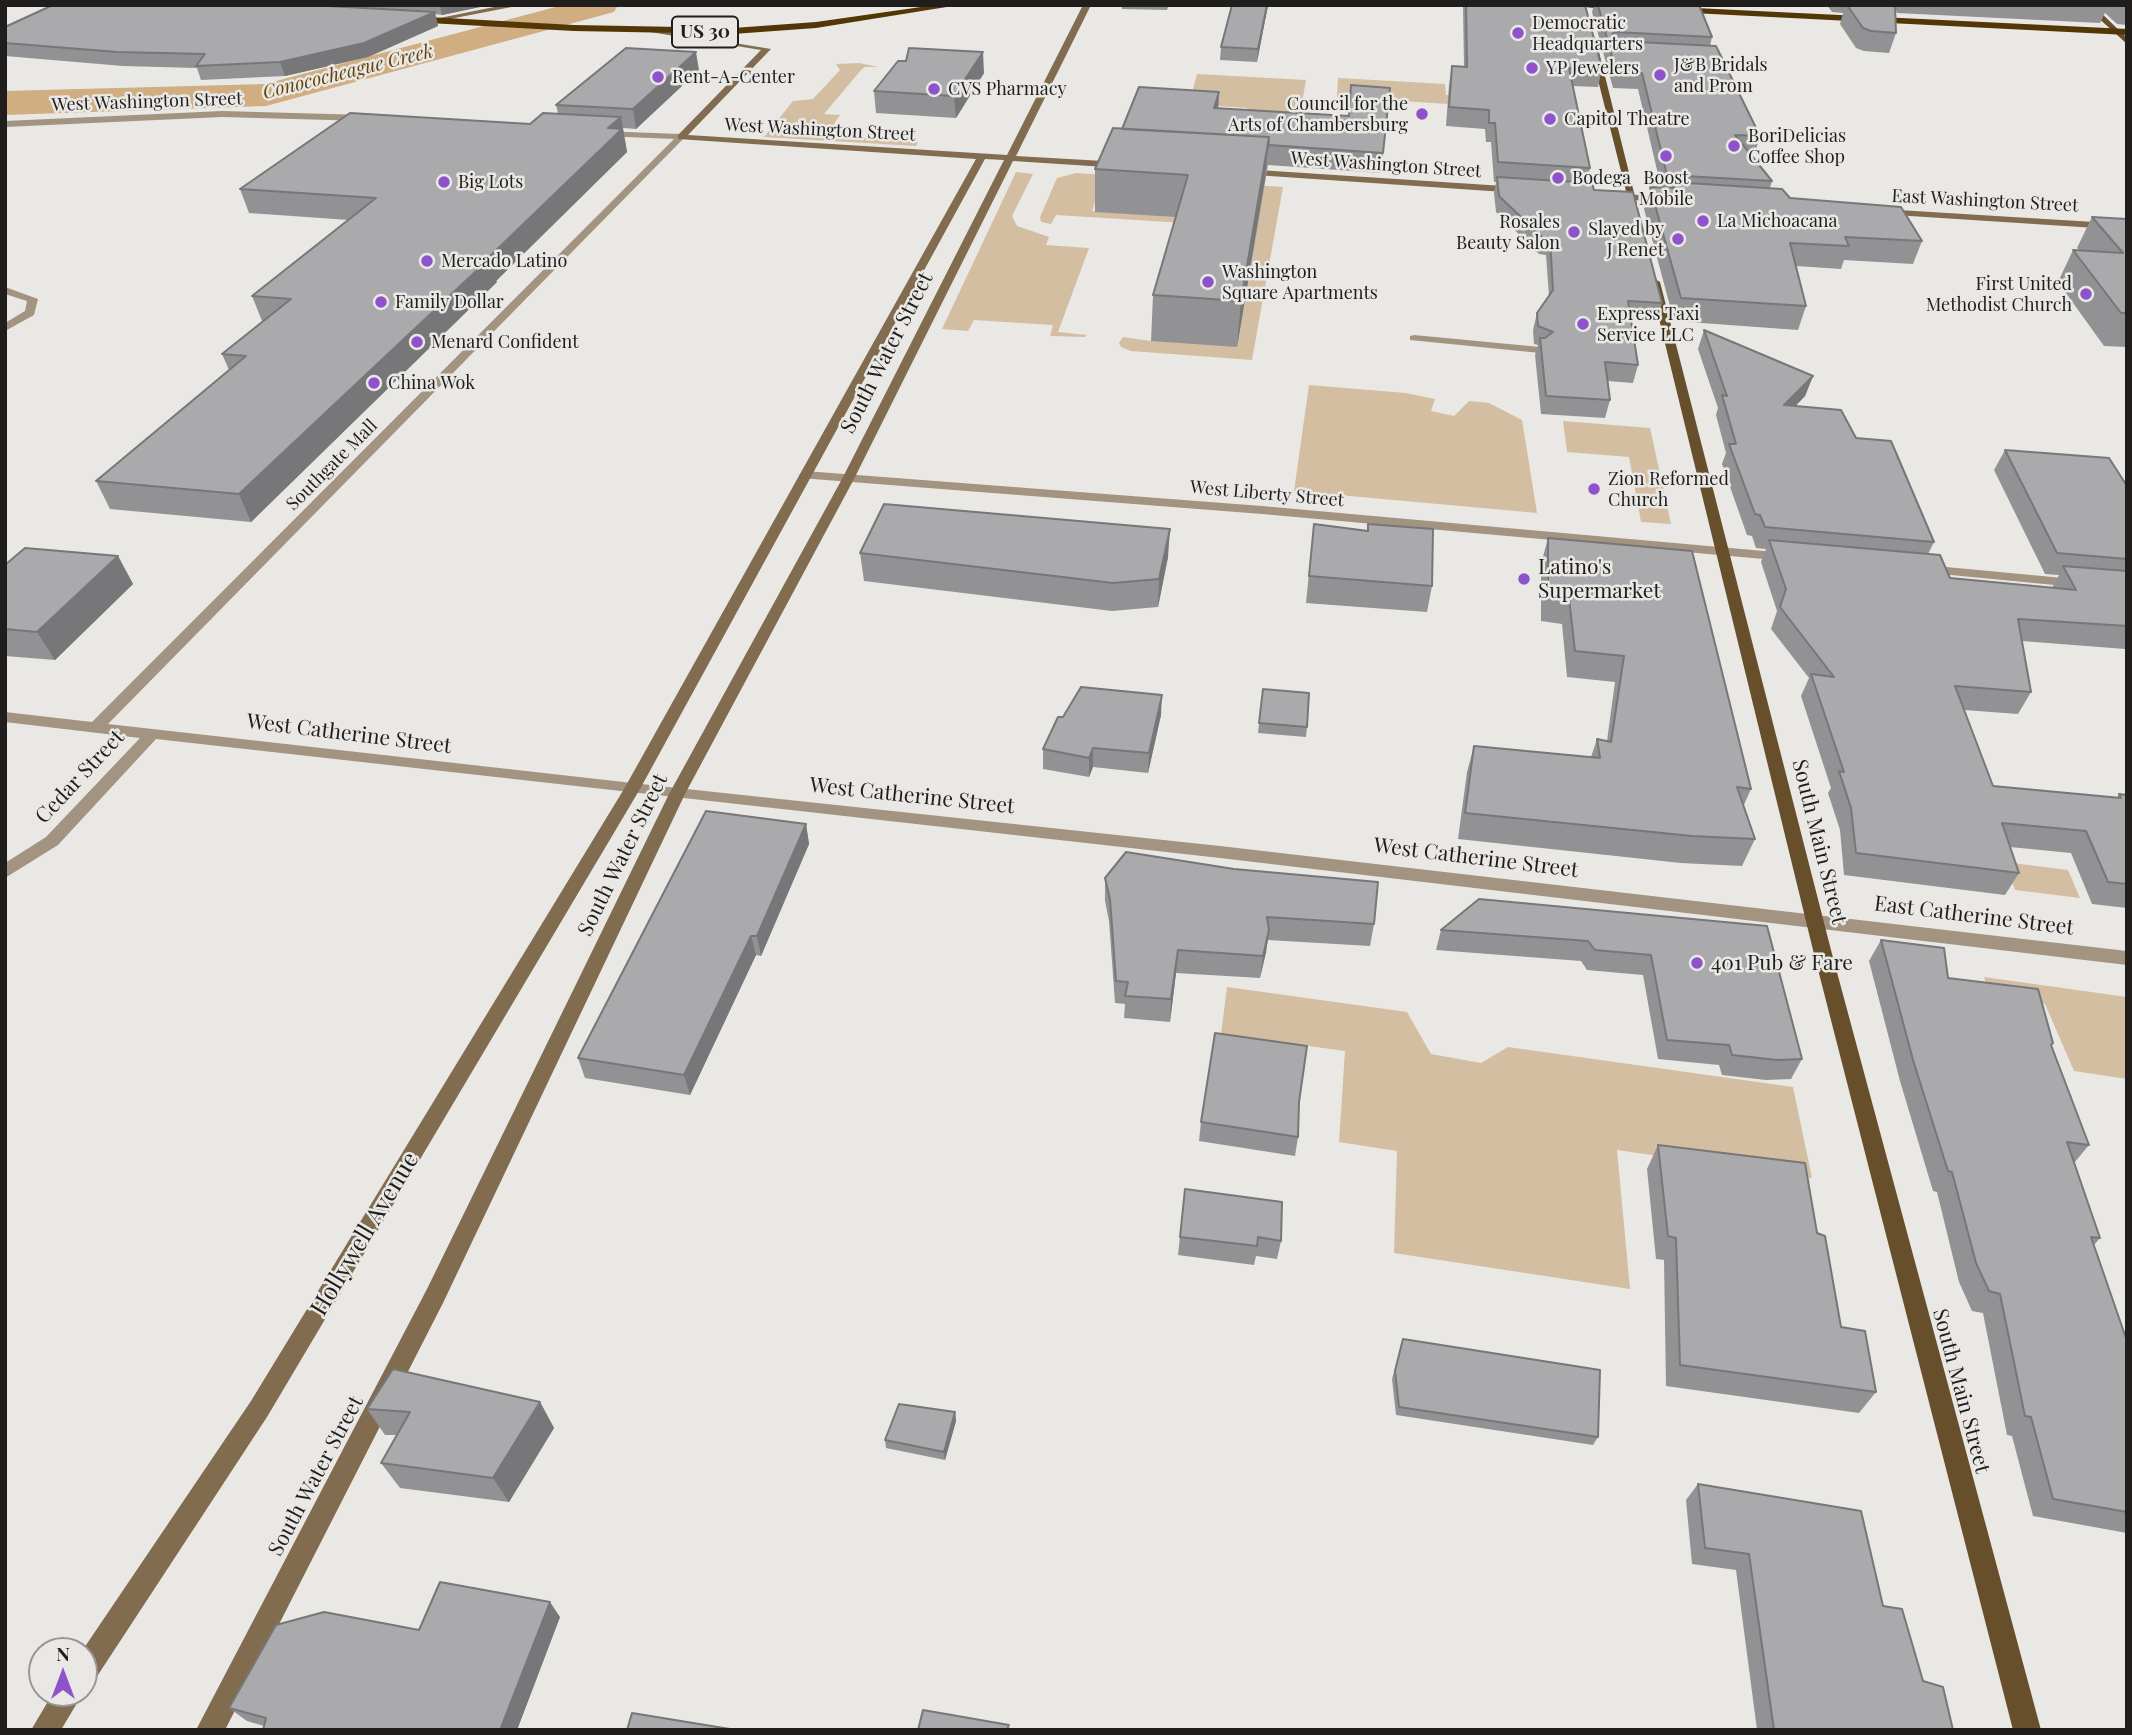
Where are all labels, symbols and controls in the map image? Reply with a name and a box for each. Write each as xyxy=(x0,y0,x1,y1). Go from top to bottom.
place label: Democratic Headquarters xyxy=(1532,12,1643,54)
road number: US 30 xyxy=(672,16,738,48)
marker: Democratic Headquarters xyxy=(1510,25,1526,41)
water label: Conococheague Creek xyxy=(260,40,436,104)
place label: J&B Bridals and Prom xyxy=(1674,54,1768,96)
place label: YP Jewelers xyxy=(1546,57,1639,79)
marker: YP Jewelers xyxy=(1524,60,1540,76)
place label: Rent-A-Center xyxy=(672,66,795,88)
marker: J&B Bridals and Prom xyxy=(1652,67,1668,83)
marker: Rent-A-Center xyxy=(650,69,666,85)
place label: CVS Pharmacy xyxy=(948,78,1067,100)
marker: CVS Pharmacy xyxy=(926,81,942,97)
street label: West Washington Street xyxy=(51,88,243,116)
place label: Council for the Arts of Chambersburg xyxy=(1228,93,1408,136)
marker: Council for the Arts of Chambersburg xyxy=(1414,106,1430,122)
place label: Capitol Theatre xyxy=(1564,108,1690,130)
marker: Capitol Theatre xyxy=(1542,111,1558,127)
street label: West Washington Street xyxy=(724,114,916,146)
place label: BoriDelicias Coffee Shop xyxy=(1748,125,1846,168)
marker: BoriDelicias Coffee Shop xyxy=(1726,138,1742,154)
street label: West Washington Street xyxy=(1290,148,1482,182)
marker: Boost Mobile xyxy=(1658,148,1674,164)
place label: Bodega xyxy=(1572,167,1631,189)
place label: Boost Mobile xyxy=(1639,167,1693,210)
marker: Bodega xyxy=(1550,170,1566,186)
place label: Big Lots xyxy=(458,171,523,193)
marker: Big Lots xyxy=(436,174,452,190)
street label: East Washington Street xyxy=(1891,185,2079,217)
place label: La Michoacana xyxy=(1717,210,1838,232)
place label: Rosales Beauty Salon xyxy=(1456,211,1560,254)
marker: La Michoacana xyxy=(1695,213,1711,229)
place label: Slayed by J Renet xyxy=(1588,218,1664,260)
marker: Rosales Beauty Salon xyxy=(1566,224,1582,240)
marker: Slayed by J Renet xyxy=(1670,231,1686,247)
place label: Mercado Latino xyxy=(441,250,567,272)
marker: Mercado Latino xyxy=(419,253,435,269)
place label: Washington Square Apartments xyxy=(1222,261,1378,304)
street label: South Water Street xyxy=(835,268,939,438)
place label: First United Methodist Church xyxy=(1926,273,2072,316)
marker: Washington Square Apartments xyxy=(1200,274,1216,290)
marker: First United Methodist Church xyxy=(2078,286,2094,302)
place label: Family Dollar xyxy=(395,291,504,313)
marker: Family Dollar xyxy=(373,294,389,310)
place label: Express Taxi Service LLC xyxy=(1597,303,1700,346)
marker: Express Taxi Service LLC xyxy=(1575,316,1591,332)
place label: Menard Confident xyxy=(431,331,579,353)
marker: Menard Confident xyxy=(409,334,425,350)
place label: China Wok xyxy=(388,372,475,394)
marker: China Wok xyxy=(366,375,382,391)
street label: Southgate Mall xyxy=(282,415,382,515)
place label: Zion Reformed Church xyxy=(1608,468,1729,510)
street label: West Liberty Street xyxy=(1189,477,1345,511)
marker: Zion Reformed Church xyxy=(1586,481,1602,497)
place label: Latino's Supermarket xyxy=(1538,554,1661,604)
marker: Latino's Supermarket xyxy=(1516,571,1532,587)
street label: West Catherine Street xyxy=(245,709,453,759)
street label: Cedar Street xyxy=(30,725,130,829)
street label: South Main Street xyxy=(1786,757,1852,927)
street label: South Water Street xyxy=(573,770,673,940)
street label: West Catherine Street xyxy=(808,773,1016,819)
street label: West Catherine Street xyxy=(1372,833,1580,883)
street label: East Catherine Street xyxy=(1873,891,2075,941)
place label: 401 Pub & Fare xyxy=(1711,950,1853,976)
marker: 401 Pub & Fare xyxy=(1689,955,1705,971)
street label: Hollywell Avenue xyxy=(305,1147,425,1321)
street label: South Main Street xyxy=(1927,1306,1995,1476)
street label: South Water Street xyxy=(263,1392,369,1560)
north arrow xyxy=(28,1637,98,1707)
text: N xyxy=(56,1640,70,1666)

